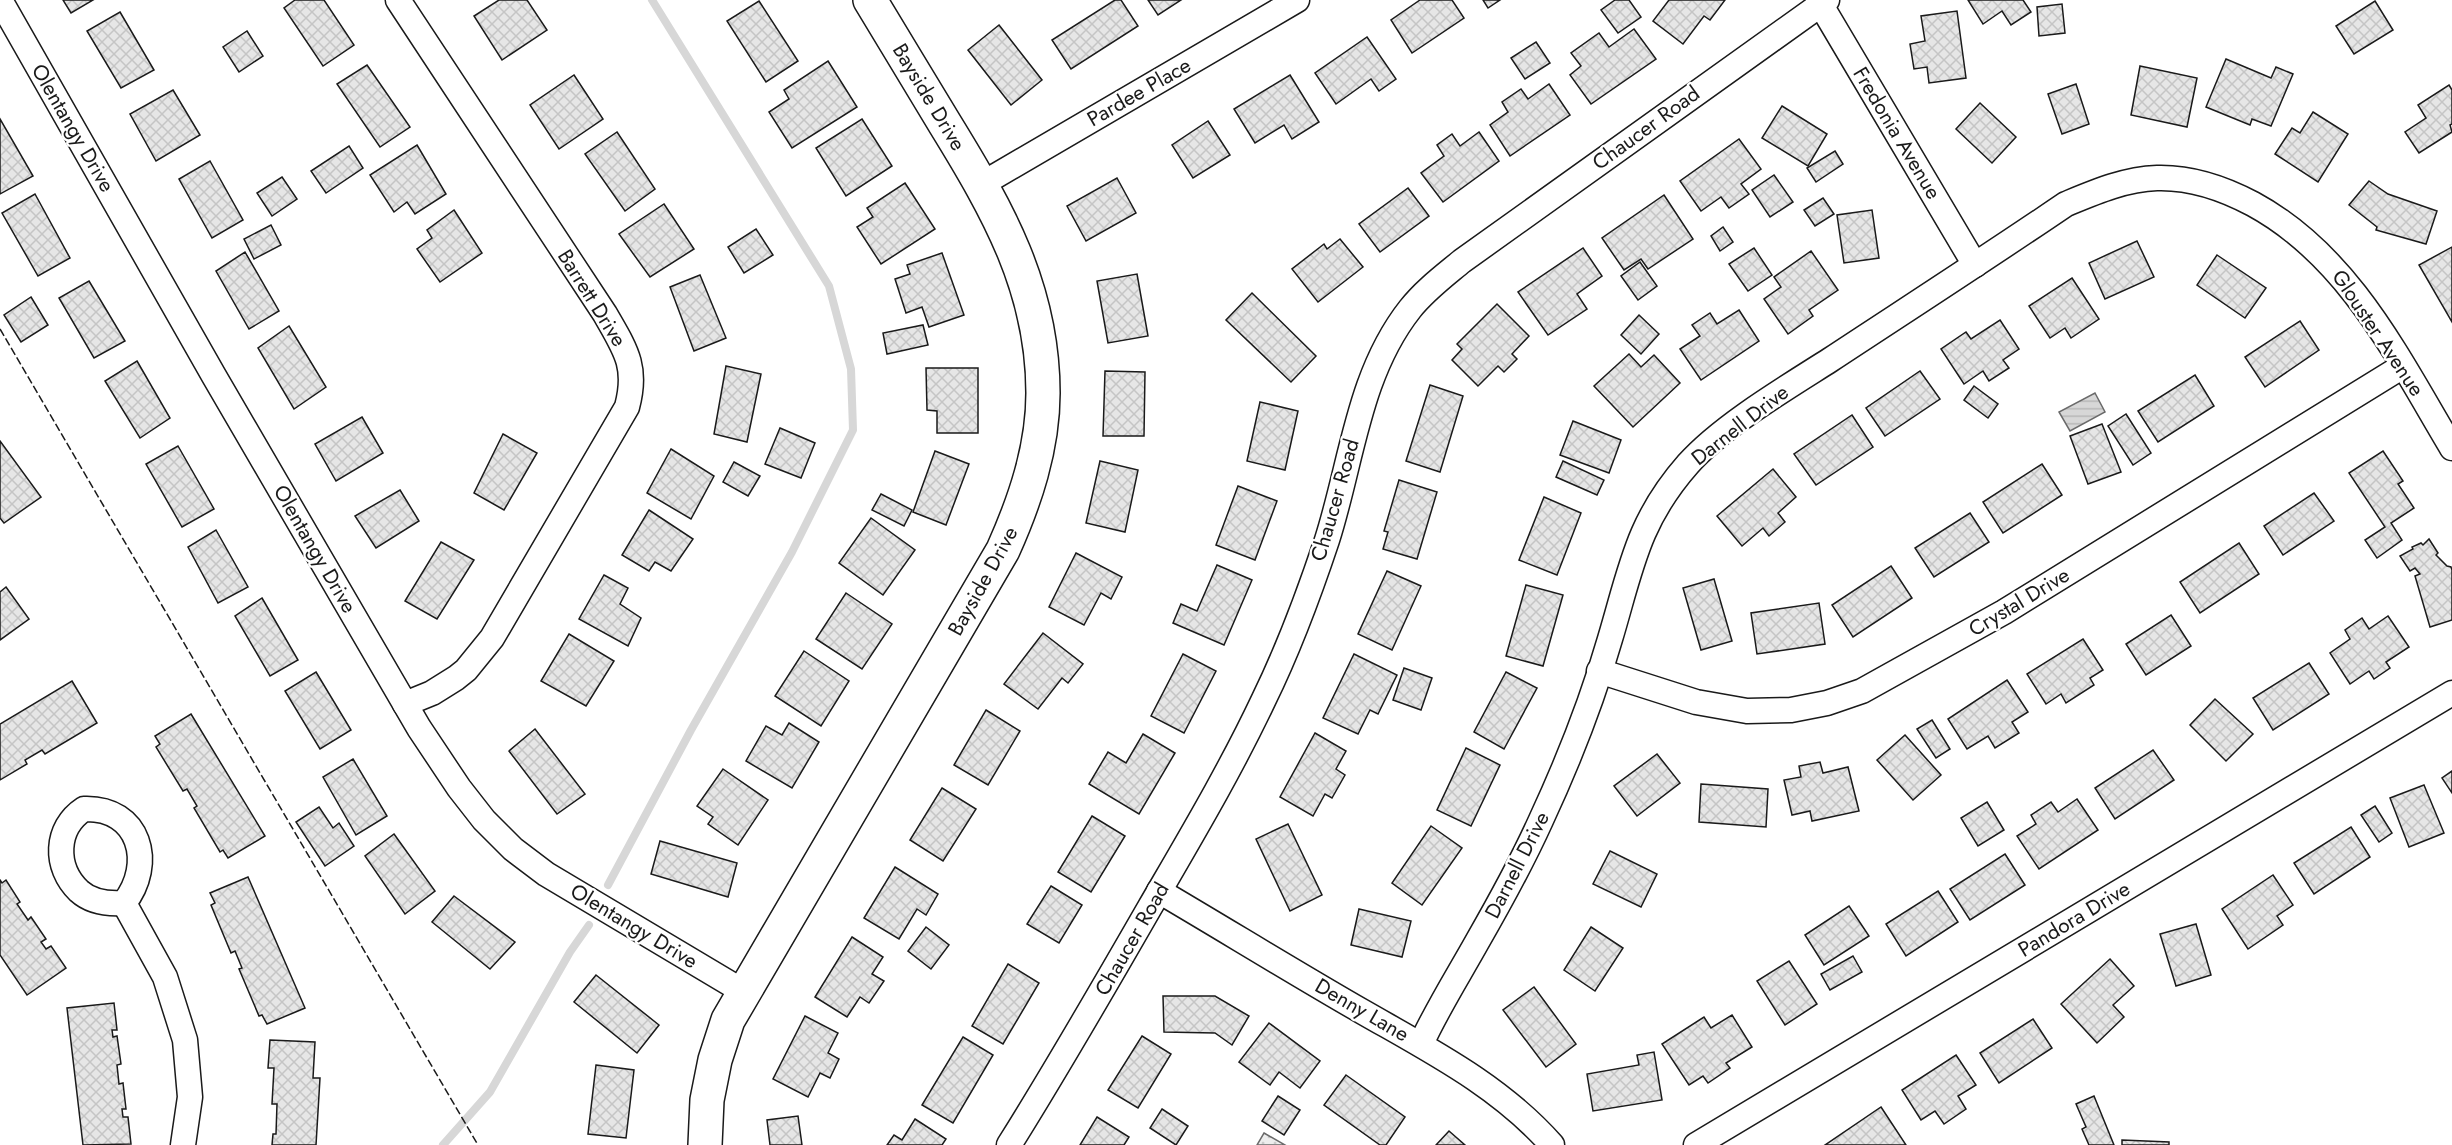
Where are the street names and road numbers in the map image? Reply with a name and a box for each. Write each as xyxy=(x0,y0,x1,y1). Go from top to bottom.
street label: Bayside Drive xyxy=(885,38,973,157)
street label: Pardee Place xyxy=(1082,50,1197,134)
street label: Olentangy Drive xyxy=(24,58,122,198)
street label: Fredonia Avenue xyxy=(1846,61,1948,205)
street label: Chaucer Road xyxy=(1586,79,1706,177)
street label: Barrett Drive xyxy=(550,243,634,353)
street label: Glouster Avenue xyxy=(2325,264,2432,402)
street label: Darnell Drive xyxy=(1685,377,1795,473)
street label: Chaucer Road xyxy=(1303,435,1367,565)
street label: Olentangy Drive xyxy=(266,479,364,619)
street label: Bayside Drive xyxy=(941,521,1025,641)
street label: Crystal Drive xyxy=(1963,560,2075,644)
street label: Darnell Drive xyxy=(1477,806,1557,924)
street label: Pandora Drive xyxy=(2012,874,2136,964)
street label: Olentangy Drive xyxy=(565,876,703,976)
street label: Chaucer Road xyxy=(1087,877,1177,1001)
street label: Denny Lane xyxy=(1309,971,1415,1049)

